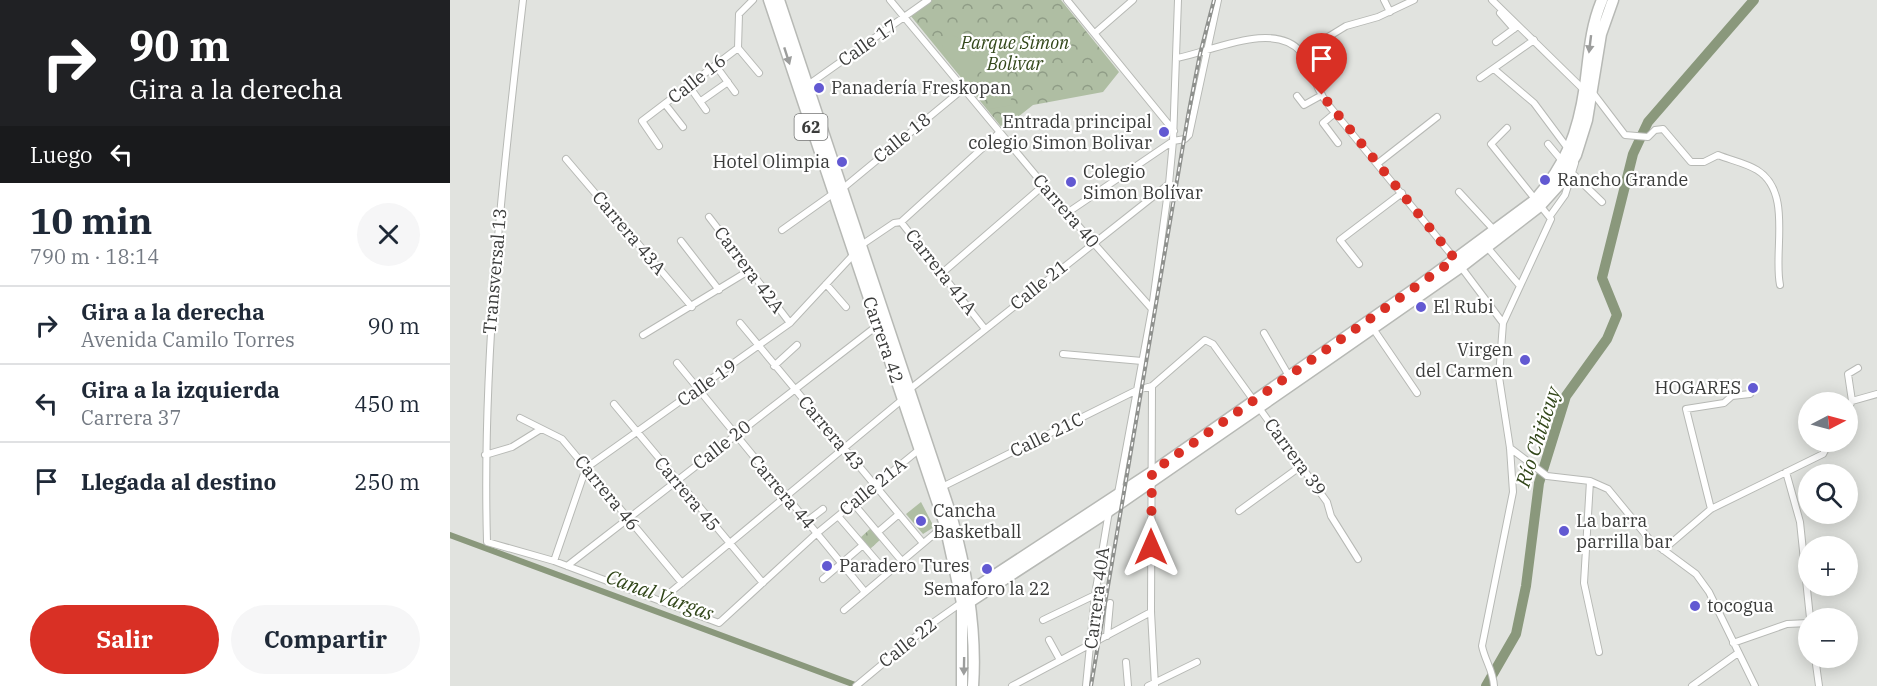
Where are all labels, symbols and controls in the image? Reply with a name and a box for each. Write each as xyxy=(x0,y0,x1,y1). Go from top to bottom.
street label: Calle 17 xyxy=(833,14,902,71)
text: 90 m xyxy=(129,18,230,73)
icon: right xyxy=(30,24,108,102)
park label: Parque Simon Bolivar xyxy=(960,31,1070,75)
pin xyxy=(1296,33,1347,95)
one-way arrow xyxy=(1585,35,1595,54)
icon: arrive xyxy=(1305,42,1338,75)
one-way arrow xyxy=(783,47,793,65)
street label: Calle 16 xyxy=(663,49,730,108)
text: Gira a la derecha xyxy=(129,71,343,106)
place label: Panadería Freskopan xyxy=(831,76,1012,99)
marker: Panadería Freskopan xyxy=(812,81,826,95)
street label: Calle 18 xyxy=(868,107,935,168)
place label: Entrada principal colegio Simon Bolivar xyxy=(968,110,1152,154)
road number: 62 xyxy=(794,114,828,140)
marker: Entrada principal colegio Simon Bolivar xyxy=(1157,125,1171,139)
icon: left xyxy=(105,138,138,171)
text: Luego xyxy=(30,140,93,169)
place label: Hotel Olimpia xyxy=(712,150,830,173)
marker: Hotel Olimpia xyxy=(835,155,849,169)
place label: Colegio Simon Bolívar xyxy=(1083,160,1203,204)
place label: Rancho Grande xyxy=(1557,168,1688,191)
street label: Carrera 40 xyxy=(1028,169,1105,252)
marker: Rancho Grande xyxy=(1538,173,1552,187)
marker: Colegio Simon Bolívar xyxy=(1064,175,1078,189)
street label: Carrera 43A xyxy=(588,186,672,280)
text: 10 min xyxy=(30,197,152,244)
button: close xyxy=(357,203,420,266)
street label: Transversal 13 xyxy=(478,207,511,335)
street label: Carrera 42A xyxy=(709,222,790,318)
street label: Carrera 41A xyxy=(901,224,983,320)
text: 790 m · 18:14 xyxy=(30,243,159,270)
street label: Calle 21 xyxy=(1005,254,1072,315)
street label: Carrera 42 xyxy=(858,293,909,386)
place label: El Rubi xyxy=(1433,295,1494,318)
text: Gira a la derecha xyxy=(81,297,265,326)
marker: El Rubi xyxy=(1414,300,1428,314)
icon: right xyxy=(30,309,63,342)
text: 90 m xyxy=(368,311,420,340)
text: Avenida Camilo Torres xyxy=(81,326,295,353)
place label: Virgen del Carmen xyxy=(1415,338,1513,382)
marker: Virgen del Carmen xyxy=(1518,353,1532,367)
street label: Calle 19 xyxy=(672,354,741,411)
text: Gira a la izquierda xyxy=(81,375,280,404)
place label: HOGARES xyxy=(1654,376,1741,399)
marker: HOGARES xyxy=(1746,381,1760,395)
water label: Río Chiticuy xyxy=(1508,382,1567,491)
icon: left xyxy=(30,387,63,420)
text: 450 m xyxy=(354,389,420,418)
street label: Carrera 43 xyxy=(793,391,869,475)
north arrow xyxy=(1798,392,1858,452)
map controls xyxy=(1798,392,1858,668)
text: Carrera 37 xyxy=(81,404,182,431)
street label: Calle 21C xyxy=(1006,407,1087,462)
street label: Carrera 39 xyxy=(1259,413,1331,500)
street label: Calle 20 xyxy=(688,415,755,474)
street label: Carrera 46 xyxy=(570,450,645,535)
street label: Carrera 44 xyxy=(744,450,820,534)
street label: Carrera 45 xyxy=(649,452,725,536)
street label: Calle 21A xyxy=(834,452,911,521)
button: search xyxy=(1798,464,1858,524)
icon: arrive xyxy=(30,465,63,498)
text: Llegada al destino xyxy=(81,467,276,496)
text: 250 m xyxy=(354,467,420,496)
place label: Cancha Basketball xyxy=(933,499,1022,543)
place label: La barra parrilla bar xyxy=(1576,509,1672,553)
marker: Cancha Basketball xyxy=(914,514,928,528)
position arrow xyxy=(1119,515,1183,579)
marker: La barra parrilla bar xyxy=(1557,524,1571,538)
button: + xyxy=(1798,536,1858,596)
street label: Carrera 40A xyxy=(1079,545,1114,650)
place label: Paradero Tures xyxy=(839,554,969,577)
marker: Paradero Tures xyxy=(820,559,834,573)
marker: Semaforo la 22 xyxy=(980,562,994,576)
water label: Canal Vargas xyxy=(603,563,718,627)
place label: Semaforo la 22 xyxy=(924,577,1050,600)
place label: tocogua xyxy=(1707,594,1774,617)
marker: tocogua xyxy=(1688,599,1702,613)
button: Salir xyxy=(30,605,219,674)
button: Compartir xyxy=(231,605,420,674)
button: − xyxy=(1798,608,1858,668)
street label: Calle 22 xyxy=(874,613,941,672)
one-way arrow xyxy=(959,656,968,675)

